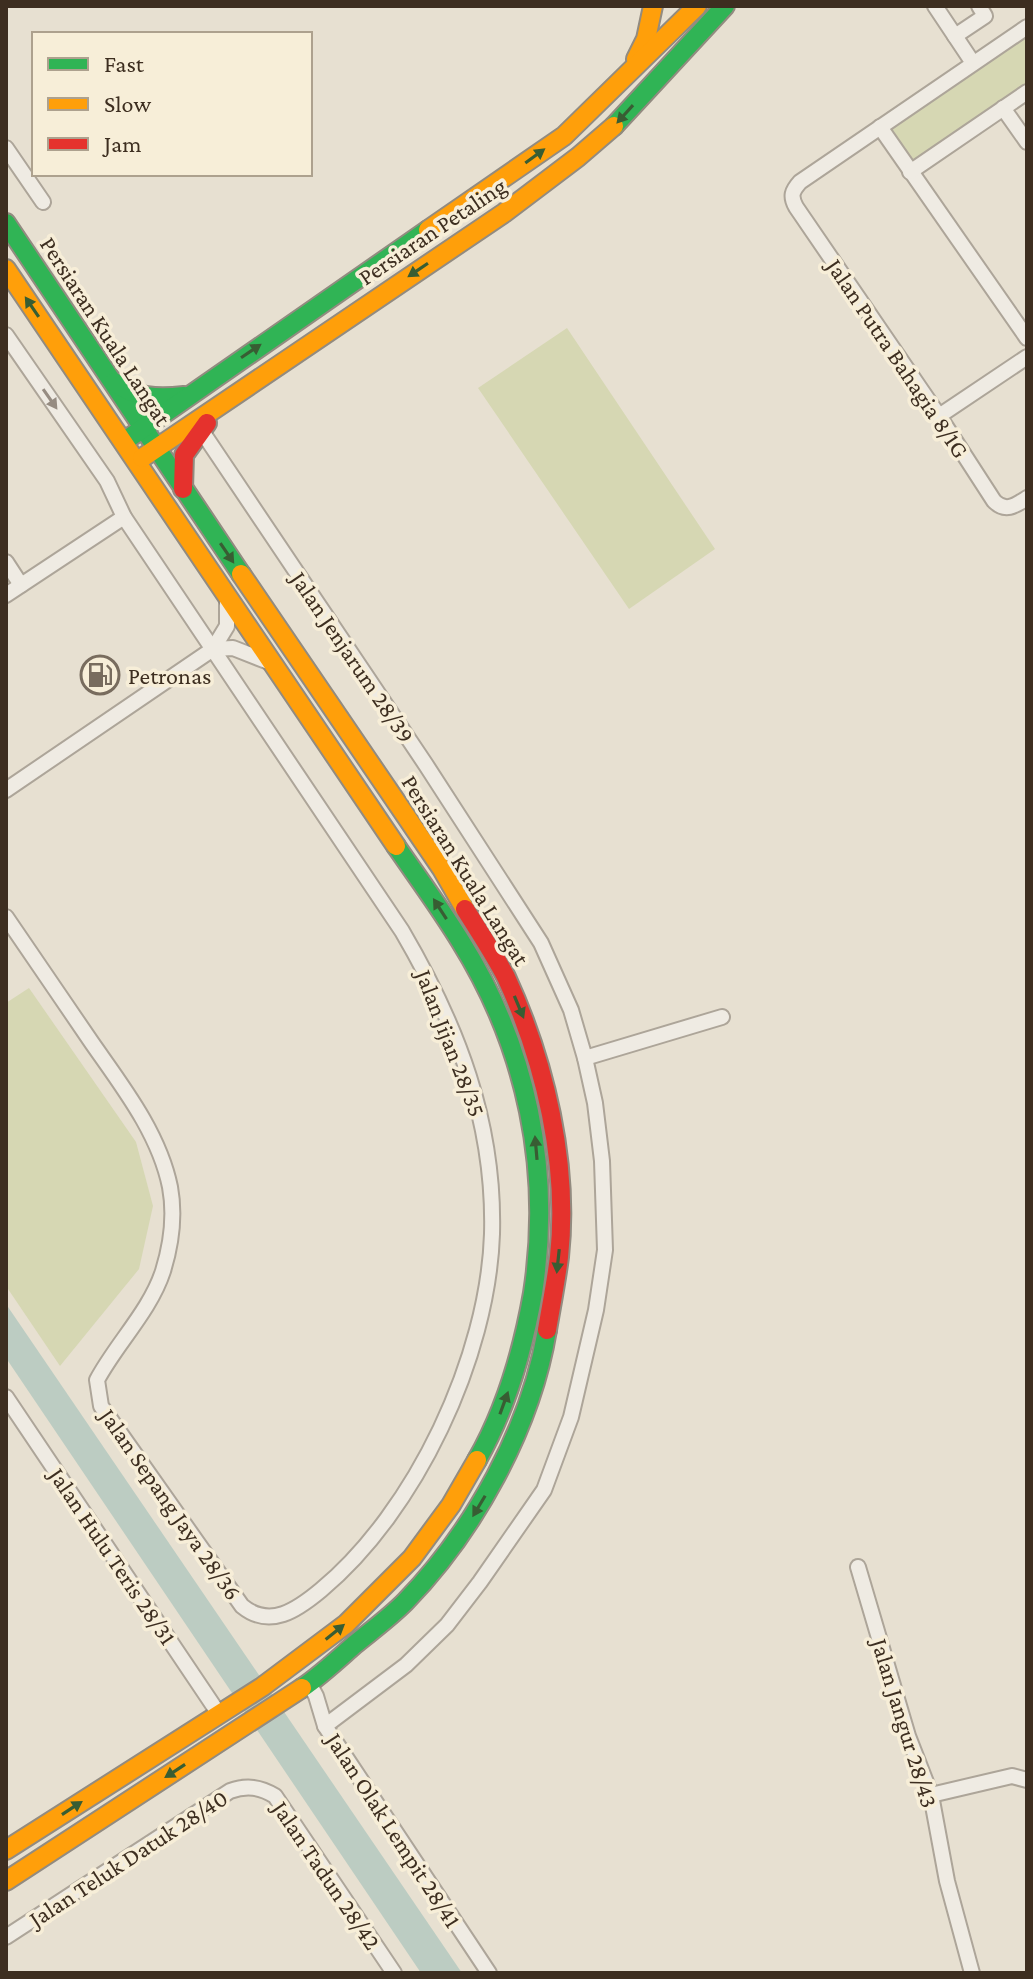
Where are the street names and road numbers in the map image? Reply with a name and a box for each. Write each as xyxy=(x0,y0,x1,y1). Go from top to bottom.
street label: Persiaran Petaling xyxy=(353,171,511,290)
street label: Persiaran Kuala Langat xyxy=(35,232,178,431)
street label: Jalan Putra Bahagia 8/1G xyxy=(820,252,975,463)
street label: Jalan Jenjarum 28/39 xyxy=(285,565,420,748)
street label: Persiaran Kuala Langat xyxy=(396,770,536,971)
street label: Jalan Jijan 28/35 xyxy=(410,964,491,1120)
street label: Jalan Sepang Jaya 28/36 xyxy=(94,1401,247,1605)
street label: Jalan Hulu Teris 28/31 xyxy=(43,1461,182,1650)
street label: Jalan Jangur 28/43 xyxy=(866,1633,944,1811)
street label: Jalan Olak Lempit 28/41 xyxy=(320,1726,467,1932)
street label: Jalan Teluk Datuk 28/40 xyxy=(22,1784,232,1933)
street label: Jalan Tadun 28/42 xyxy=(266,1794,387,1954)

